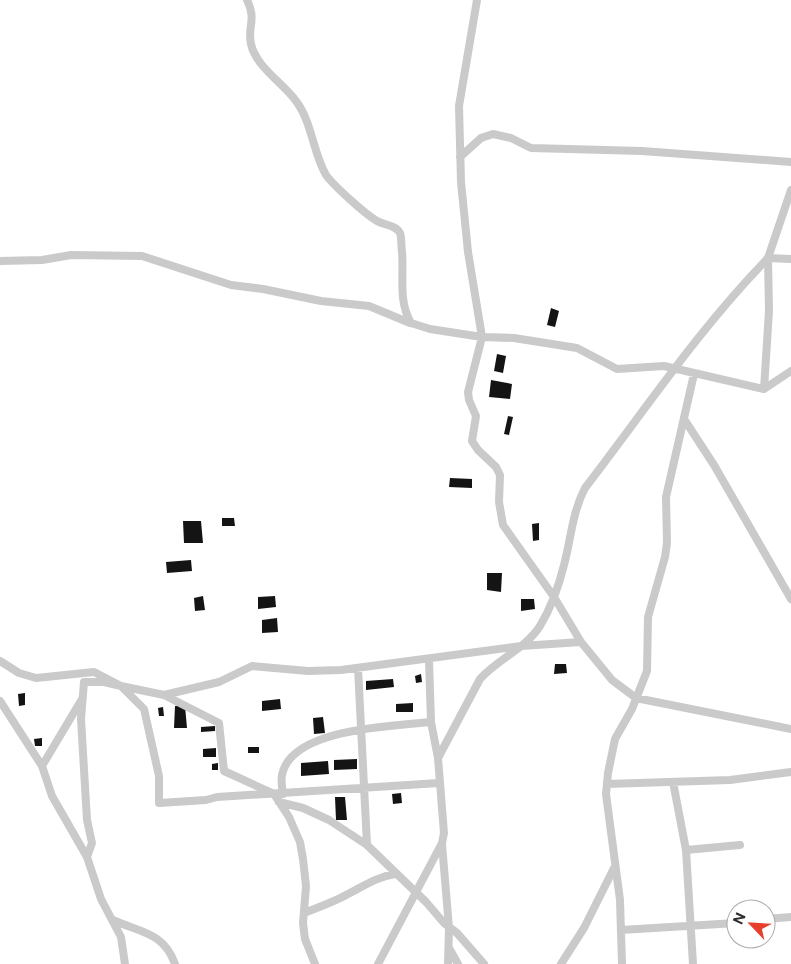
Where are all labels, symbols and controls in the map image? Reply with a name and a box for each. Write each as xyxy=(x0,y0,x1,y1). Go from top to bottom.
north arrow xyxy=(726,899,776,949)
text: N xyxy=(730,910,749,927)

